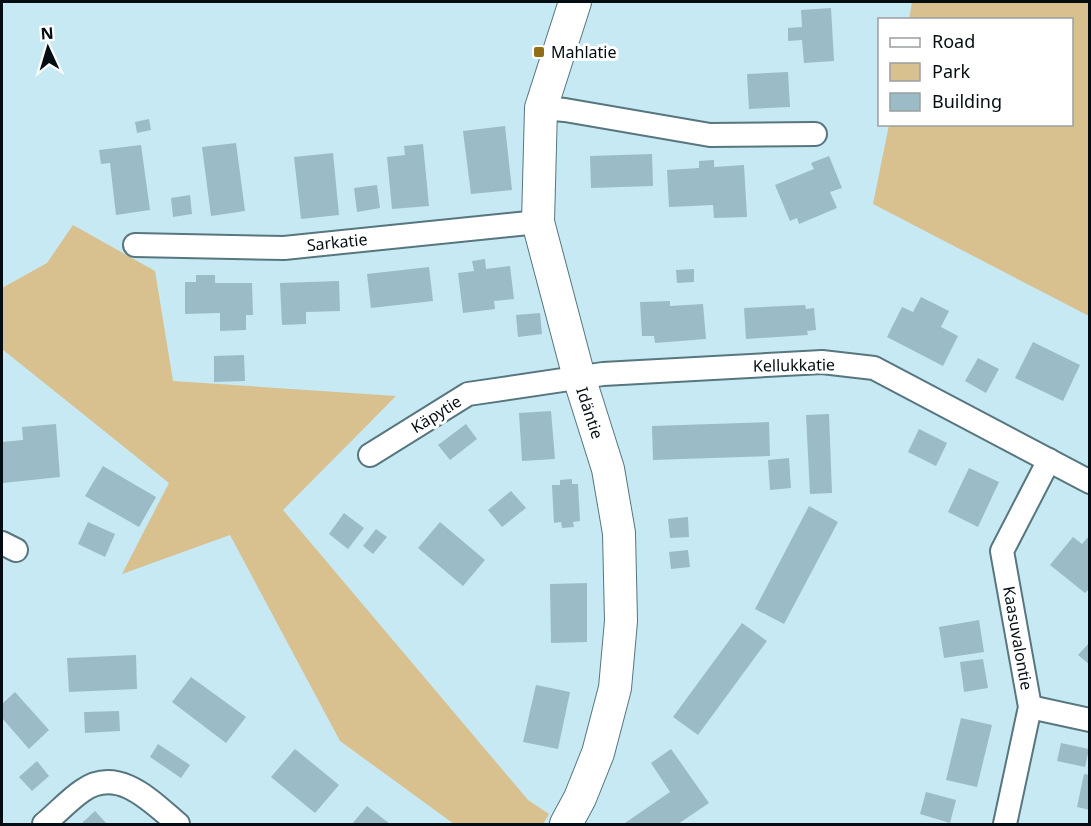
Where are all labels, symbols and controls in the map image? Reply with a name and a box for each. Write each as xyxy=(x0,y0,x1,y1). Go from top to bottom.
north arrow xyxy=(18,18,78,78)
legend xyxy=(878,18,1073,126)
text: N xyxy=(40,22,54,44)
text: Road xyxy=(932,29,975,53)
place label: Mahlatie xyxy=(551,41,616,63)
marker: Mahlatie xyxy=(532,45,546,59)
text: Park xyxy=(932,59,970,83)
text: Building xyxy=(932,89,1002,113)
street label: Sarkatie xyxy=(306,228,368,256)
street label: Kellukkatie xyxy=(753,353,835,377)
street label: Idäntie xyxy=(571,384,609,442)
street label: Käpytie xyxy=(407,390,465,438)
street label: Kaasuvalontie xyxy=(998,584,1038,692)

